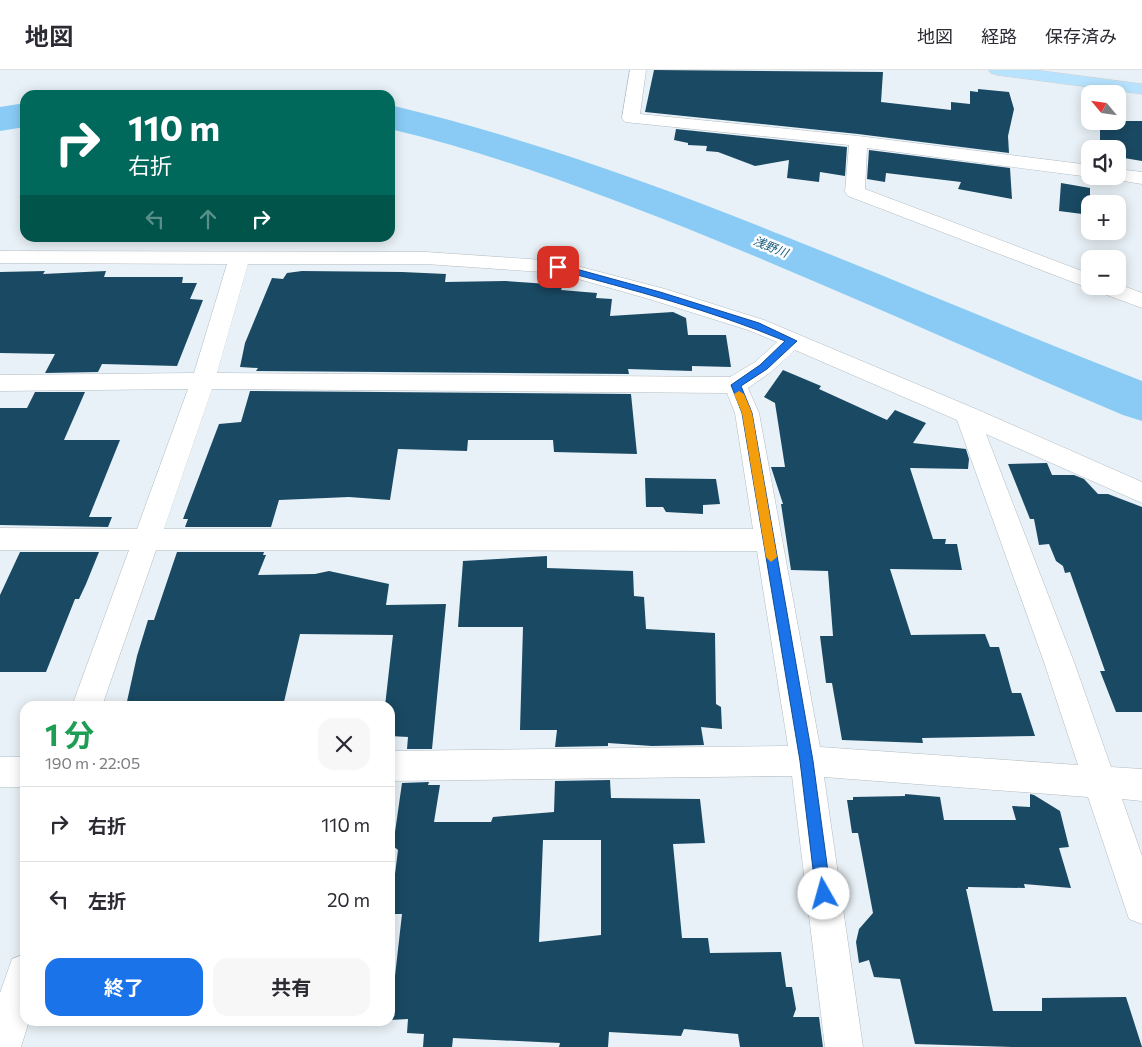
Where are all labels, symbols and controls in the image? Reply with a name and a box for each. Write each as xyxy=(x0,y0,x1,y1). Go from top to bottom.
text: 地図 xyxy=(25,21,73,50)
text: 地図 xyxy=(917,25,953,47)
text: 経路 xyxy=(981,25,1017,47)
text: 保存済み xyxy=(1045,25,1117,47)
north arrow xyxy=(1081,85,1126,130)
map controls xyxy=(1081,85,1126,295)
text: 110 m xyxy=(128,105,220,148)
icon: right xyxy=(45,110,110,175)
button: sound xyxy=(1081,140,1126,185)
text: 右折 xyxy=(128,152,172,179)
button: + xyxy=(1081,195,1126,240)
icon: left xyxy=(141,205,169,233)
icon: ahead xyxy=(194,205,222,233)
icon: right xyxy=(247,205,275,233)
water label: 浅野川 xyxy=(752,233,792,260)
pin xyxy=(537,246,579,288)
button: − xyxy=(1081,250,1126,295)
icon: arrive xyxy=(544,253,572,281)
text: 1 分 xyxy=(45,715,94,752)
button: close xyxy=(318,718,370,770)
text: 190 m · 22:05 xyxy=(45,753,140,772)
icon: right xyxy=(45,810,73,838)
text: 110 m xyxy=(321,813,370,836)
text: 右折 xyxy=(88,814,126,837)
position arrow xyxy=(797,867,849,919)
icon: left xyxy=(45,885,73,913)
text: 20 m xyxy=(327,888,370,911)
text: 左折 xyxy=(88,889,126,912)
button: 終了 xyxy=(45,958,203,1016)
button: 共有 xyxy=(213,958,370,1016)

